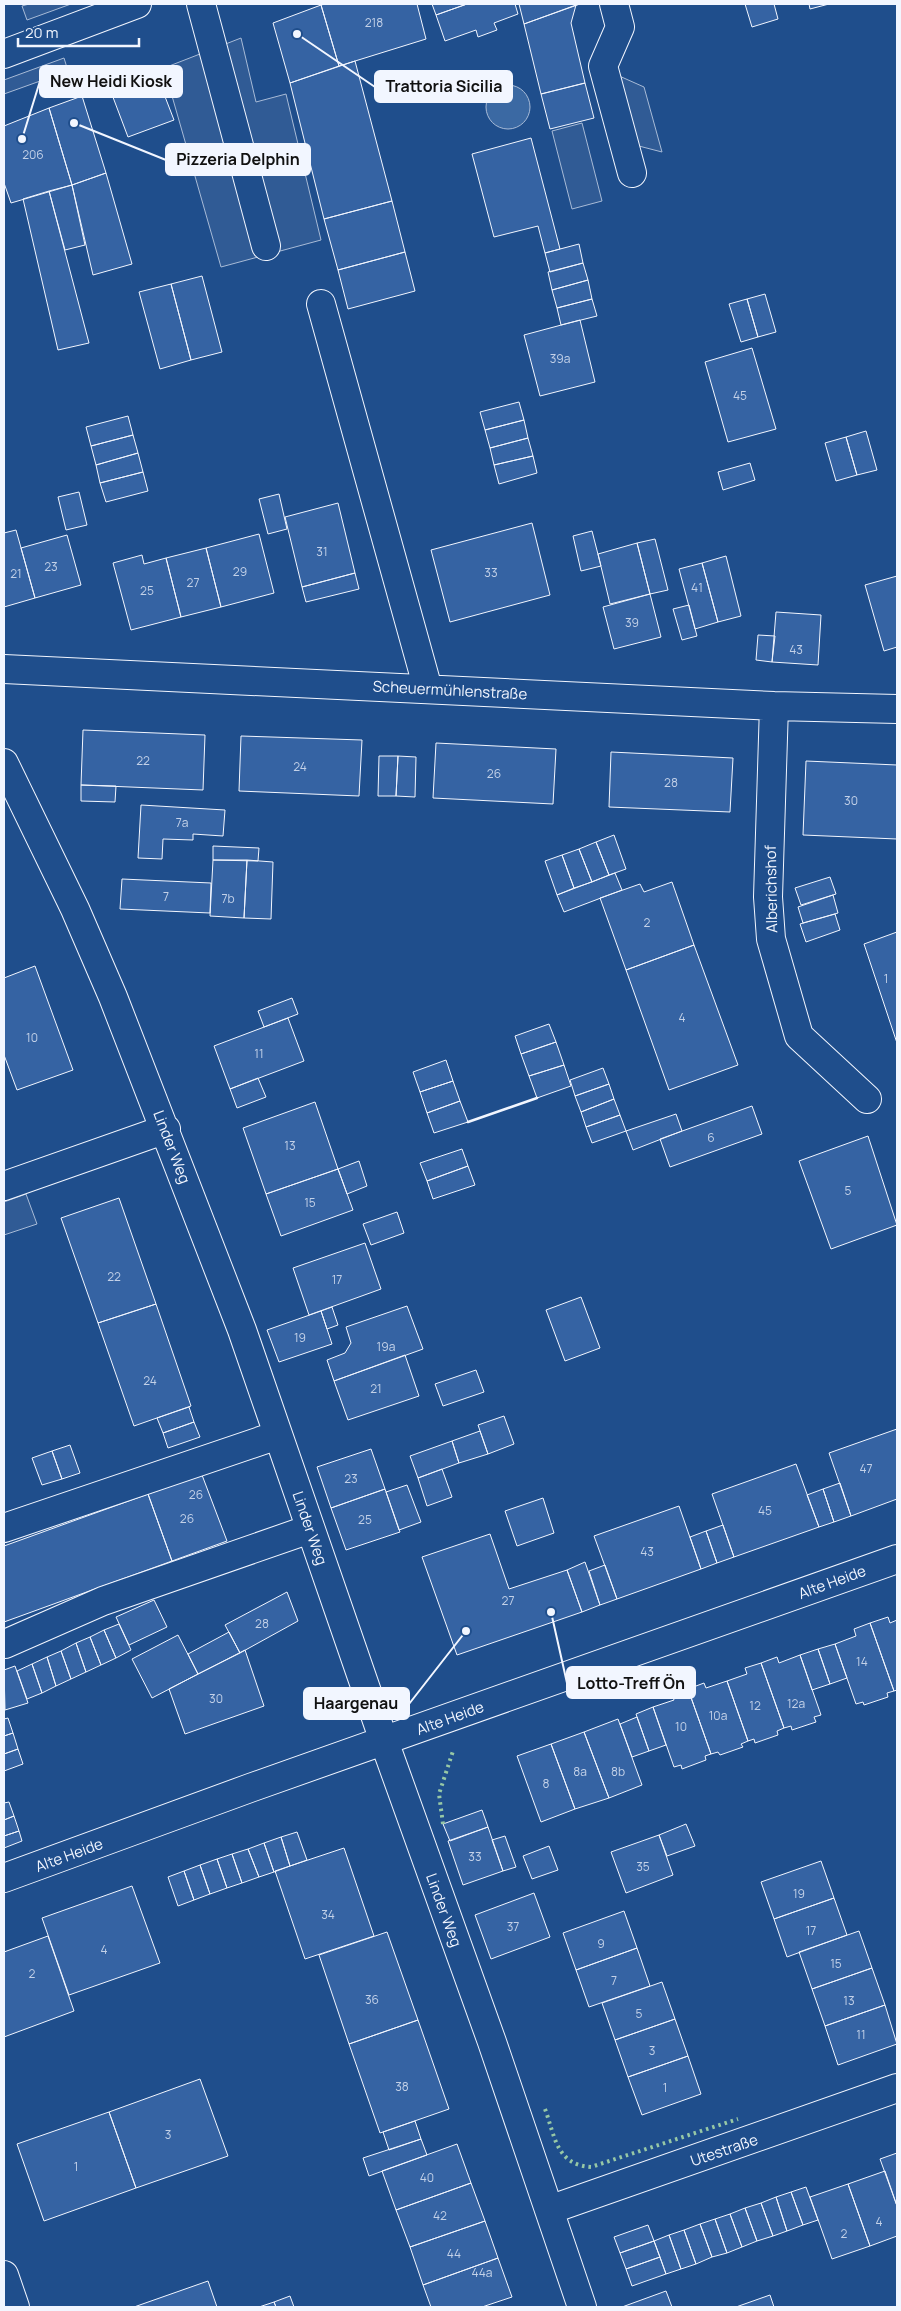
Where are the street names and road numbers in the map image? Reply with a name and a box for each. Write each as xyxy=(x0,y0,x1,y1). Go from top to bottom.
street label: Scheuermühlenstraße xyxy=(372,675,528,705)
street label: Alberichshof xyxy=(760,844,782,933)
street label: Linder Weg xyxy=(148,1107,196,1187)
street label: Linder Weg xyxy=(288,1488,332,1568)
street label: Alte Heide xyxy=(795,1560,869,1604)
street label: Alte Heide xyxy=(413,1696,487,1740)
street label: Alte Heide xyxy=(32,1833,106,1877)
street label: Linder Weg xyxy=(421,1870,467,1950)
street label: Utestraße xyxy=(687,2129,761,2171)

